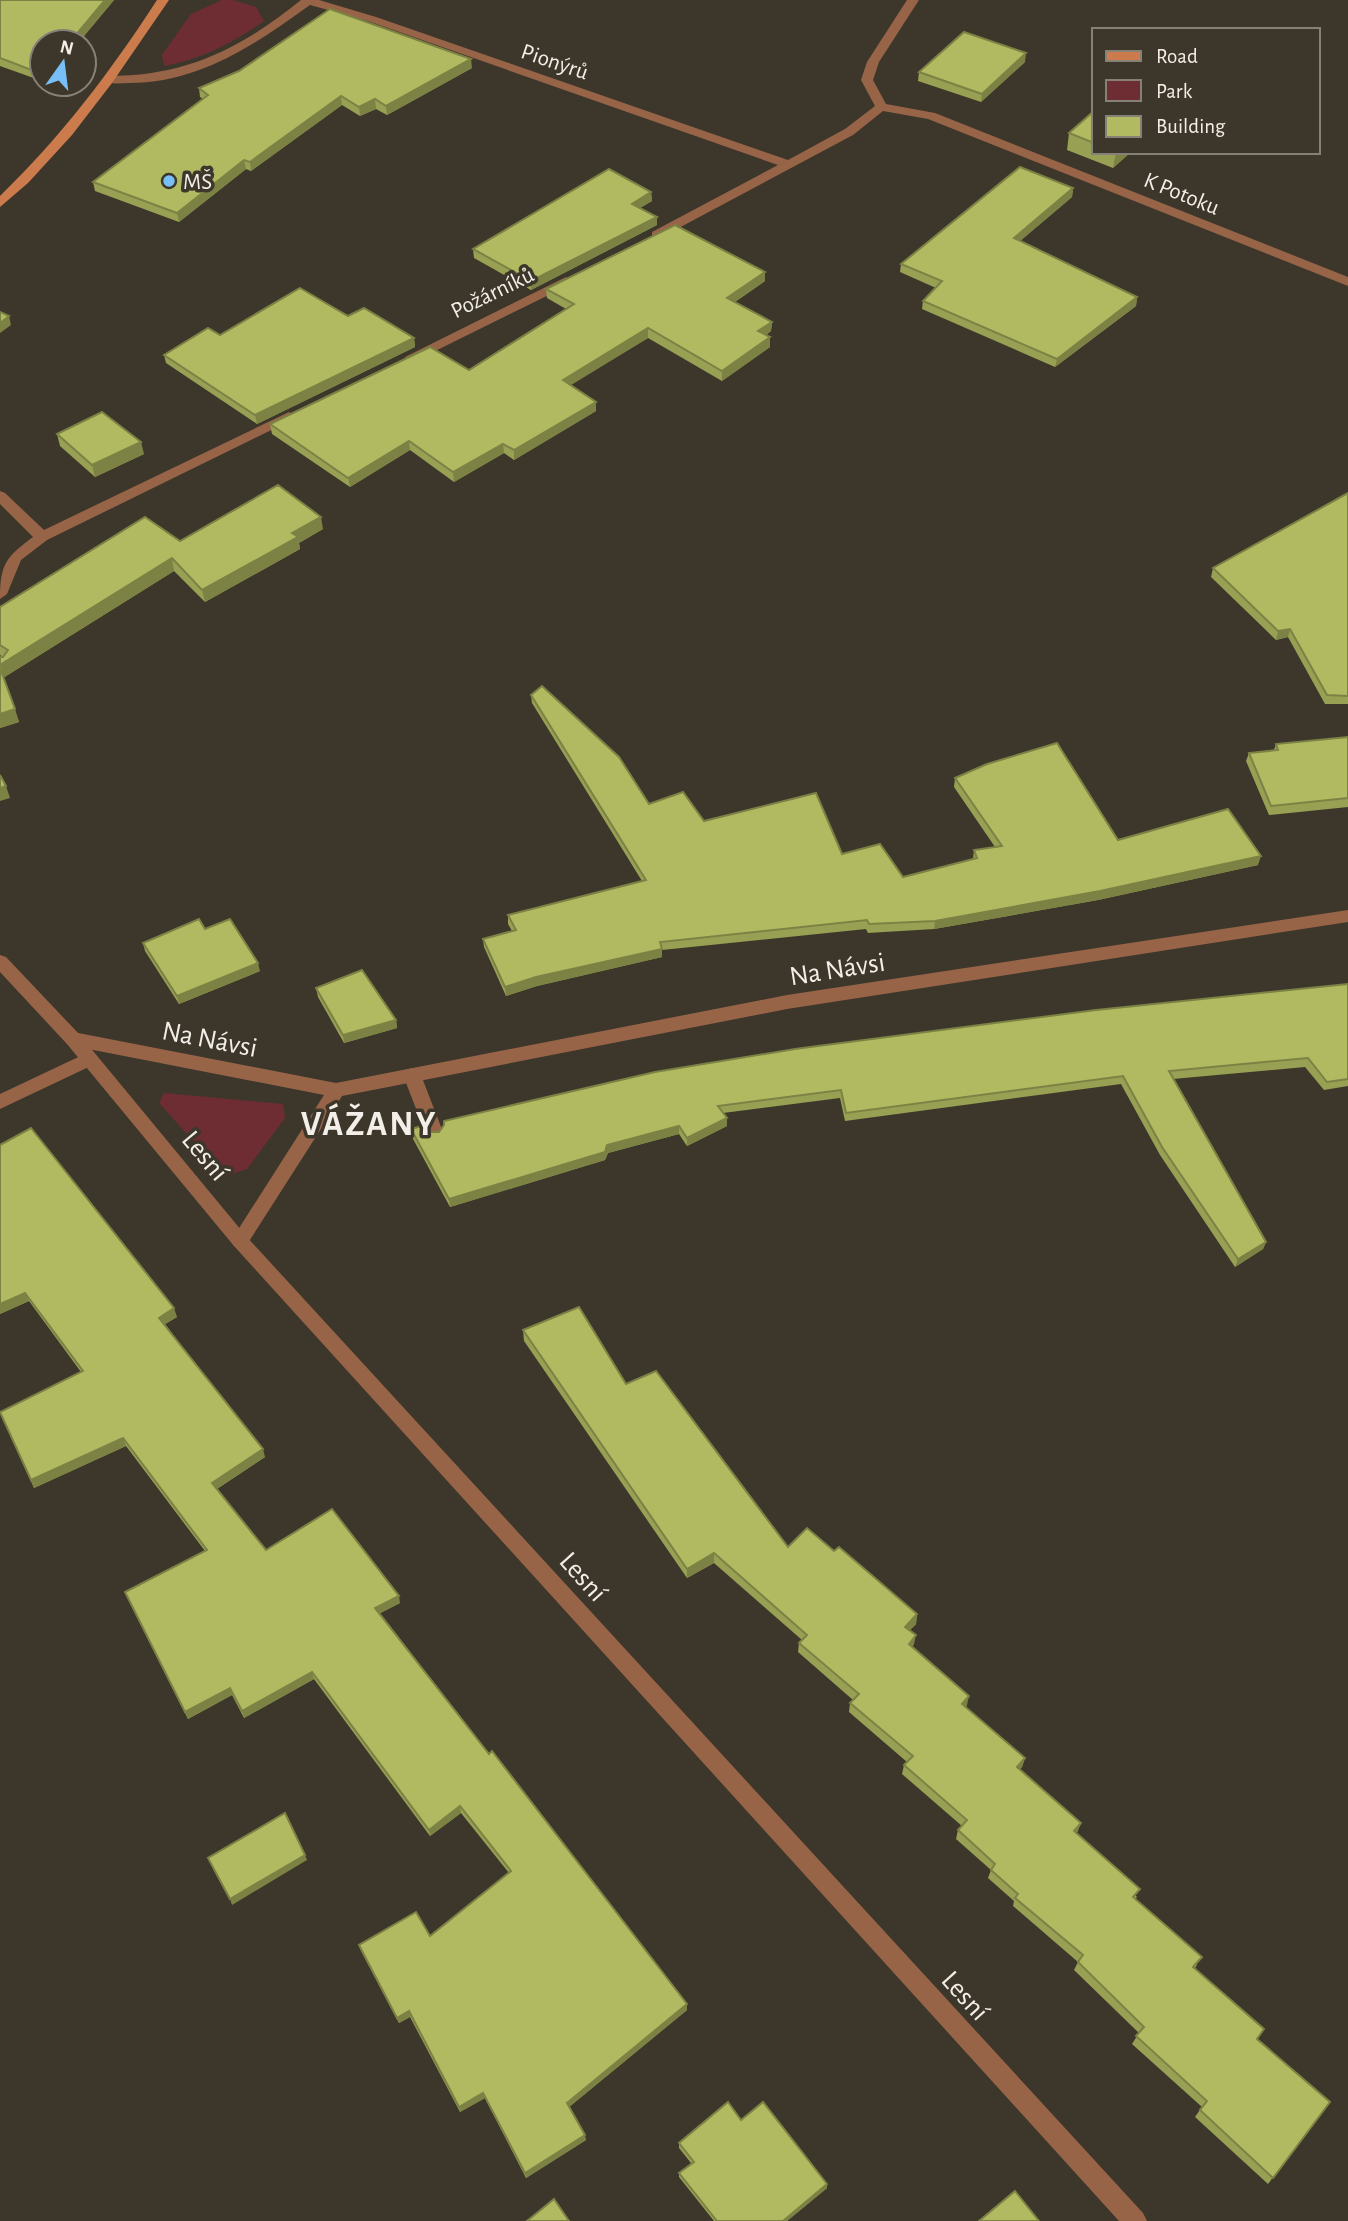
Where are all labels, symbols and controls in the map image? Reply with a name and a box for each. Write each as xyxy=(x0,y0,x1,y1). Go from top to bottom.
north arrow xyxy=(28,28,98,98)
legend xyxy=(1092,28,1320,154)
text: N xyxy=(58,37,75,59)
street label: Pionýrů xyxy=(518,40,591,85)
text: Road xyxy=(1156,46,1198,67)
text: Park xyxy=(1156,81,1193,102)
text: Building xyxy=(1156,116,1226,137)
place label: MŠ xyxy=(183,169,212,194)
street label: K Potoku xyxy=(1140,169,1223,220)
marker: MŠ xyxy=(161,173,177,189)
street label: Požárníků xyxy=(448,263,538,323)
street label: Na Návsi xyxy=(788,949,887,991)
street label: Na Návsi xyxy=(160,1017,260,1063)
district label: VÁŽANY xyxy=(301,1103,437,1142)
street label: Lesní xyxy=(176,1126,233,1187)
street label: Lesní xyxy=(553,1547,612,1608)
street label: Lesní xyxy=(935,1966,994,2027)

